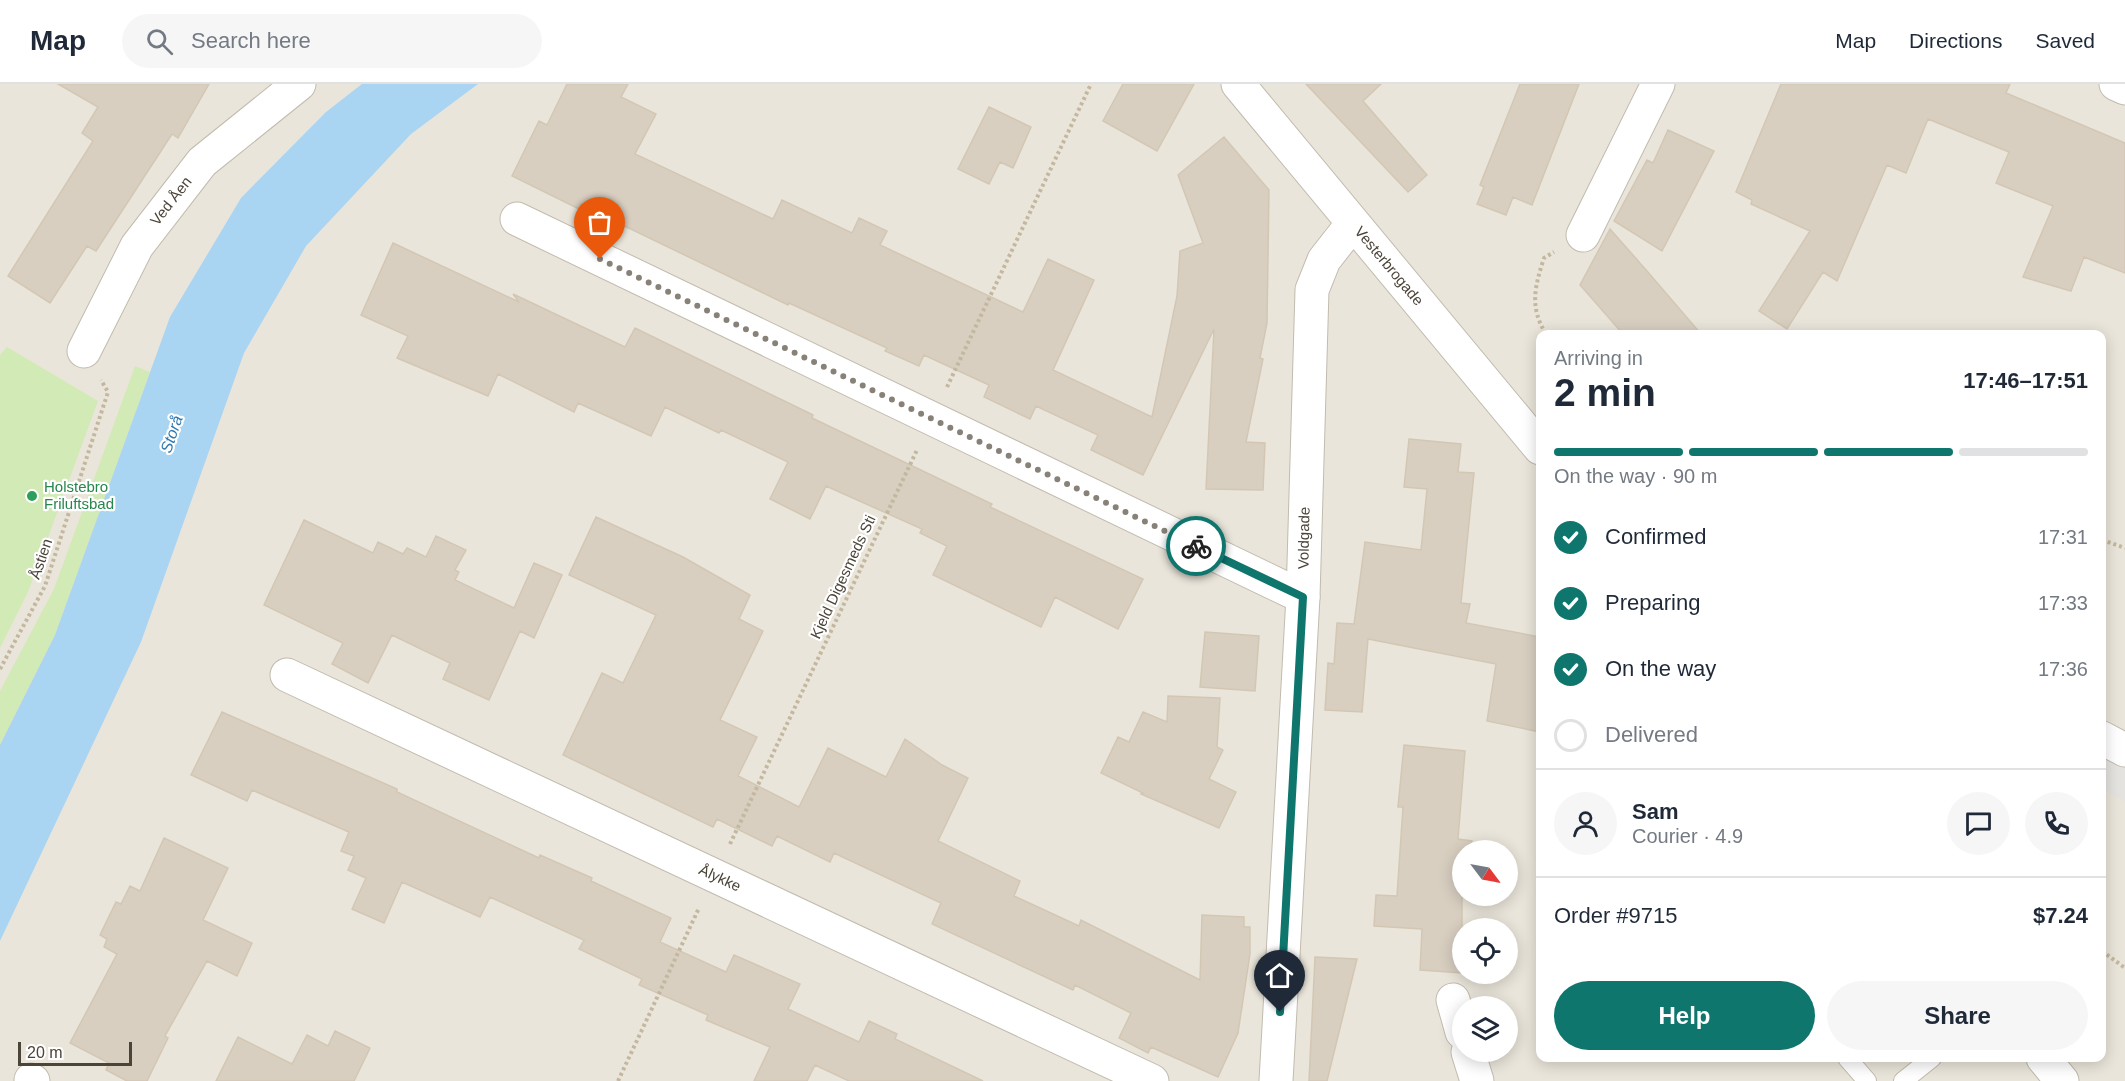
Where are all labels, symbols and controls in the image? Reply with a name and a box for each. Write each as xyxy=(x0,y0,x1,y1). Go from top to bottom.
search box xyxy=(122,14,542,68)
text: Map xyxy=(30,25,86,56)
icon: search xyxy=(143,25,176,58)
text: Search here xyxy=(191,28,311,53)
text: Map xyxy=(1835,29,1876,52)
text: Directions xyxy=(1909,29,2002,52)
text: Saved xyxy=(2035,29,2095,52)
street label: Ved Åen xyxy=(146,173,195,228)
pin xyxy=(574,197,625,259)
icon: bag xyxy=(583,206,616,239)
street label: Vesterbrogade xyxy=(1352,223,1427,309)
text: Arriving in xyxy=(1554,347,1643,369)
text: 17:46–17:51 xyxy=(1963,368,2088,393)
text: 2 min xyxy=(1554,371,1656,414)
water label: Storå xyxy=(157,413,186,455)
text: On the way · 90 m xyxy=(1554,465,1717,487)
place label: Holstebro Friluftsbad xyxy=(44,478,114,512)
marker: Holstebro Friluftsbad xyxy=(25,489,39,503)
street label: Voldgade xyxy=(1294,507,1313,569)
street label: Kjeld Digesmeds Sti xyxy=(806,512,879,641)
courier xyxy=(1166,516,1226,576)
icon: check xyxy=(1554,521,1587,554)
text: Confirmed xyxy=(1605,524,1706,549)
text: 17:31 xyxy=(2038,526,2088,548)
icon: bike xyxy=(1180,530,1213,563)
street label: Åstien xyxy=(26,536,55,581)
icon: check xyxy=(1554,587,1587,620)
text: Preparing xyxy=(1605,590,1700,615)
text: 17:33 xyxy=(2038,592,2088,614)
icon: check xyxy=(1554,653,1587,686)
text: On the way xyxy=(1605,656,1716,681)
text: 17:36 xyxy=(2038,658,2088,680)
text: Delivered xyxy=(1605,722,1698,747)
button: person xyxy=(1554,792,1617,855)
button: chat xyxy=(1947,792,2010,855)
button: phone xyxy=(2025,792,2088,855)
text: Sam xyxy=(1632,799,1678,824)
text: Courier · 4.9 xyxy=(1632,825,1743,847)
north arrow xyxy=(1452,840,1518,906)
map controls xyxy=(1452,840,1518,1062)
street label: Ålykke xyxy=(697,861,744,895)
text: Order #9715 xyxy=(1554,903,1678,928)
text: $7.24 xyxy=(2033,903,2088,928)
button: locate xyxy=(1452,918,1518,984)
pin xyxy=(1254,950,1305,1012)
icon: home xyxy=(1263,959,1296,992)
button: Help xyxy=(1554,981,1815,1050)
button: Share xyxy=(1827,981,2088,1050)
button: layers xyxy=(1452,996,1518,1062)
scale bar xyxy=(18,1039,132,1066)
text: 20 m xyxy=(27,1044,63,1061)

